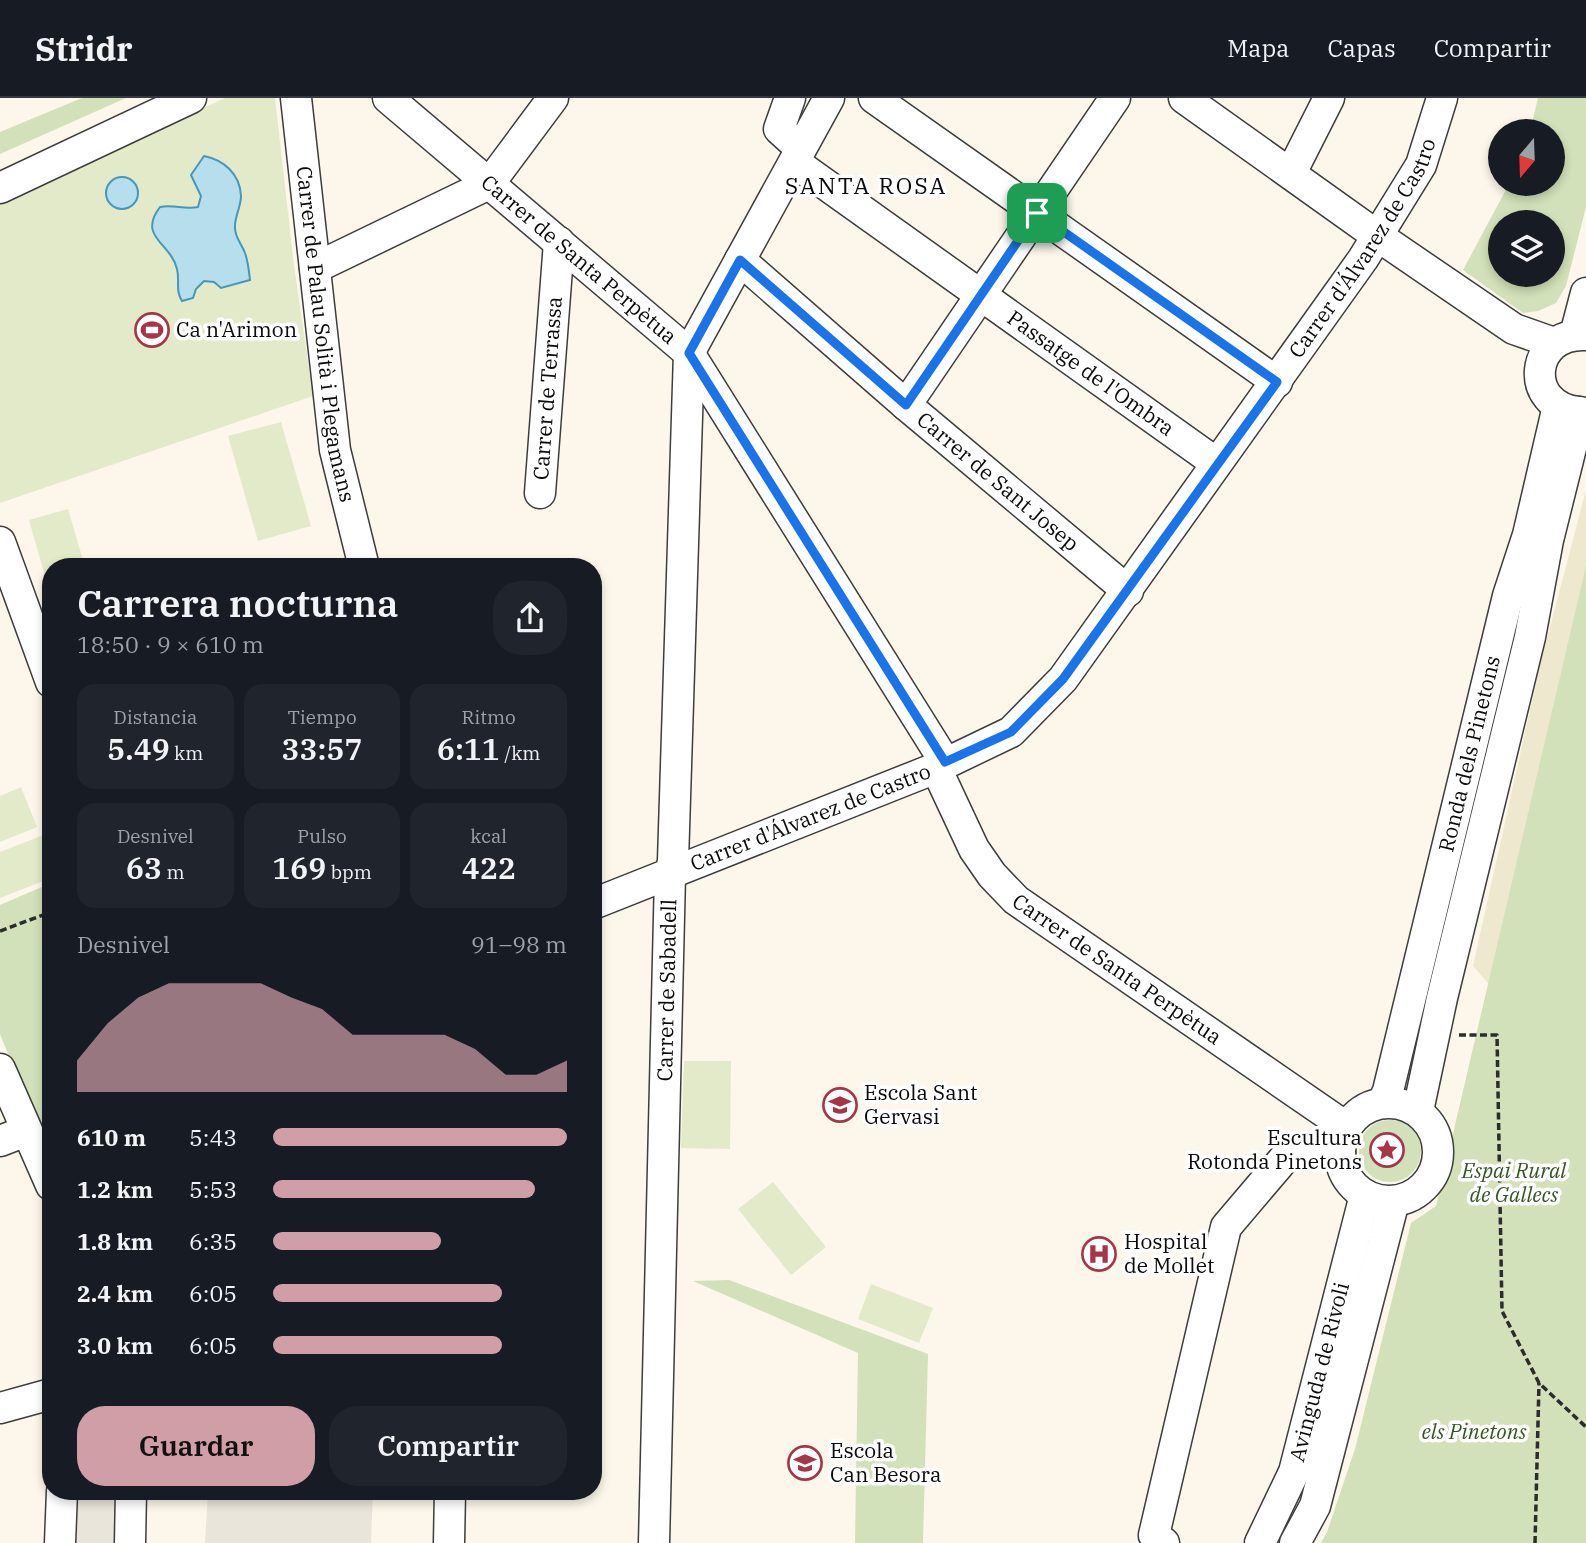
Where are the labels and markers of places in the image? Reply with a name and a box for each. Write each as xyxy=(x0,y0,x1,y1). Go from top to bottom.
pin xyxy=(1007,183,1067,243)
sports icon: Ca n'Arimon xyxy=(133,311,171,349)
place label: Ca n'Arimon xyxy=(176,315,297,343)
place label: Escola Sant Gervasi xyxy=(864,1078,977,1130)
school or university icon: Escola Sant Gervasi xyxy=(821,1086,859,1124)
place label: Escultura Rotonda Pinetons xyxy=(1187,1123,1362,1175)
place icon: Escultura Rotonda Pinetons xyxy=(1368,1131,1406,1169)
place label: Hospital de Mollet xyxy=(1124,1227,1214,1279)
hospital icon: Hospital de Mollet xyxy=(1080,1235,1118,1273)
place label: Escola Can Besora xyxy=(830,1436,941,1488)
school or university icon: Escola Can Besora xyxy=(786,1444,824,1482)

